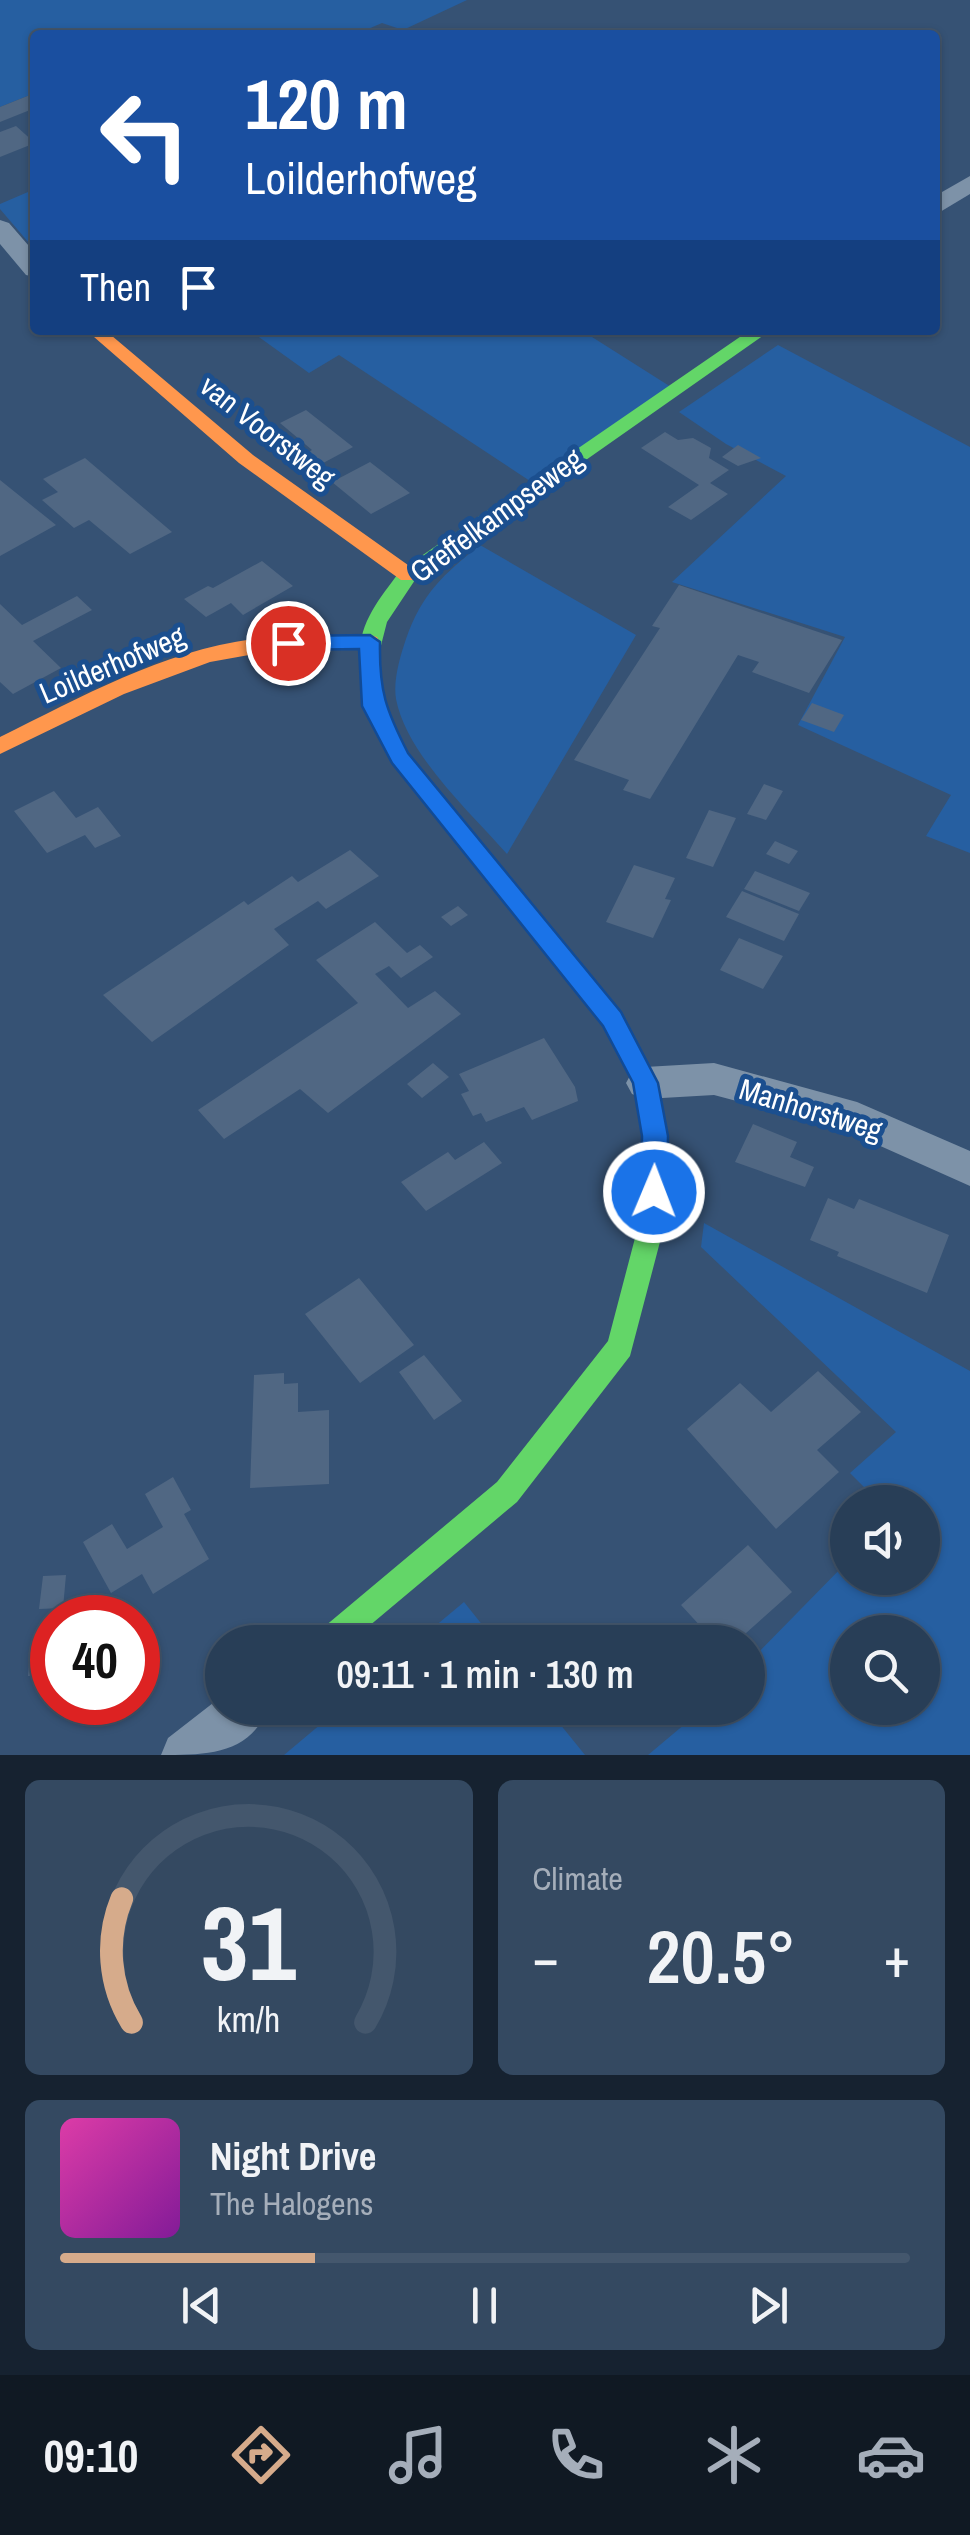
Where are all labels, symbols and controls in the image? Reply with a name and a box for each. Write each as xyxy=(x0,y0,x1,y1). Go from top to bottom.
text: 120 m xyxy=(245,57,408,151)
icon: left xyxy=(80,70,210,200)
text: Loilderhofweg xyxy=(245,147,477,208)
icon: arrive xyxy=(171,260,226,315)
text: Then xyxy=(80,262,151,313)
street label: van Voorstweg xyxy=(192,366,344,497)
street label: Greffelkampseweg xyxy=(401,438,591,591)
pin xyxy=(246,601,331,686)
street label: Loilderhofweg xyxy=(33,615,191,713)
icon: arrive xyxy=(261,616,316,671)
street label: Manhorstweg xyxy=(735,1068,888,1150)
position arrow xyxy=(602,1140,706,1244)
map controls xyxy=(830,1485,940,1725)
button: sound xyxy=(830,1485,940,1595)
speed limit sign: 40 xyxy=(30,1595,160,1725)
button: search xyxy=(830,1615,940,1725)
text: 09:11 · 1 min · 130 m xyxy=(336,1649,634,1700)
text: Climate xyxy=(533,1857,623,1900)
text: 31 xyxy=(201,1872,297,2012)
text: 20.5° xyxy=(646,1905,796,2006)
text: − xyxy=(533,1920,559,1994)
text: + xyxy=(884,1920,910,1994)
text: km/h xyxy=(217,1995,281,2043)
text: Night Drive xyxy=(210,2131,376,2182)
text: The Halogens xyxy=(210,2182,373,2225)
icon: previous xyxy=(174,2278,229,2333)
icon: pause xyxy=(457,2278,512,2333)
icon: next xyxy=(741,2278,796,2333)
icon: directions xyxy=(226,2420,296,2490)
icon: music xyxy=(383,2420,453,2490)
icon: phone xyxy=(541,2420,611,2490)
icon: climate xyxy=(699,2420,769,2490)
icon: car xyxy=(856,2420,926,2490)
text: 09:10 xyxy=(44,2425,138,2486)

